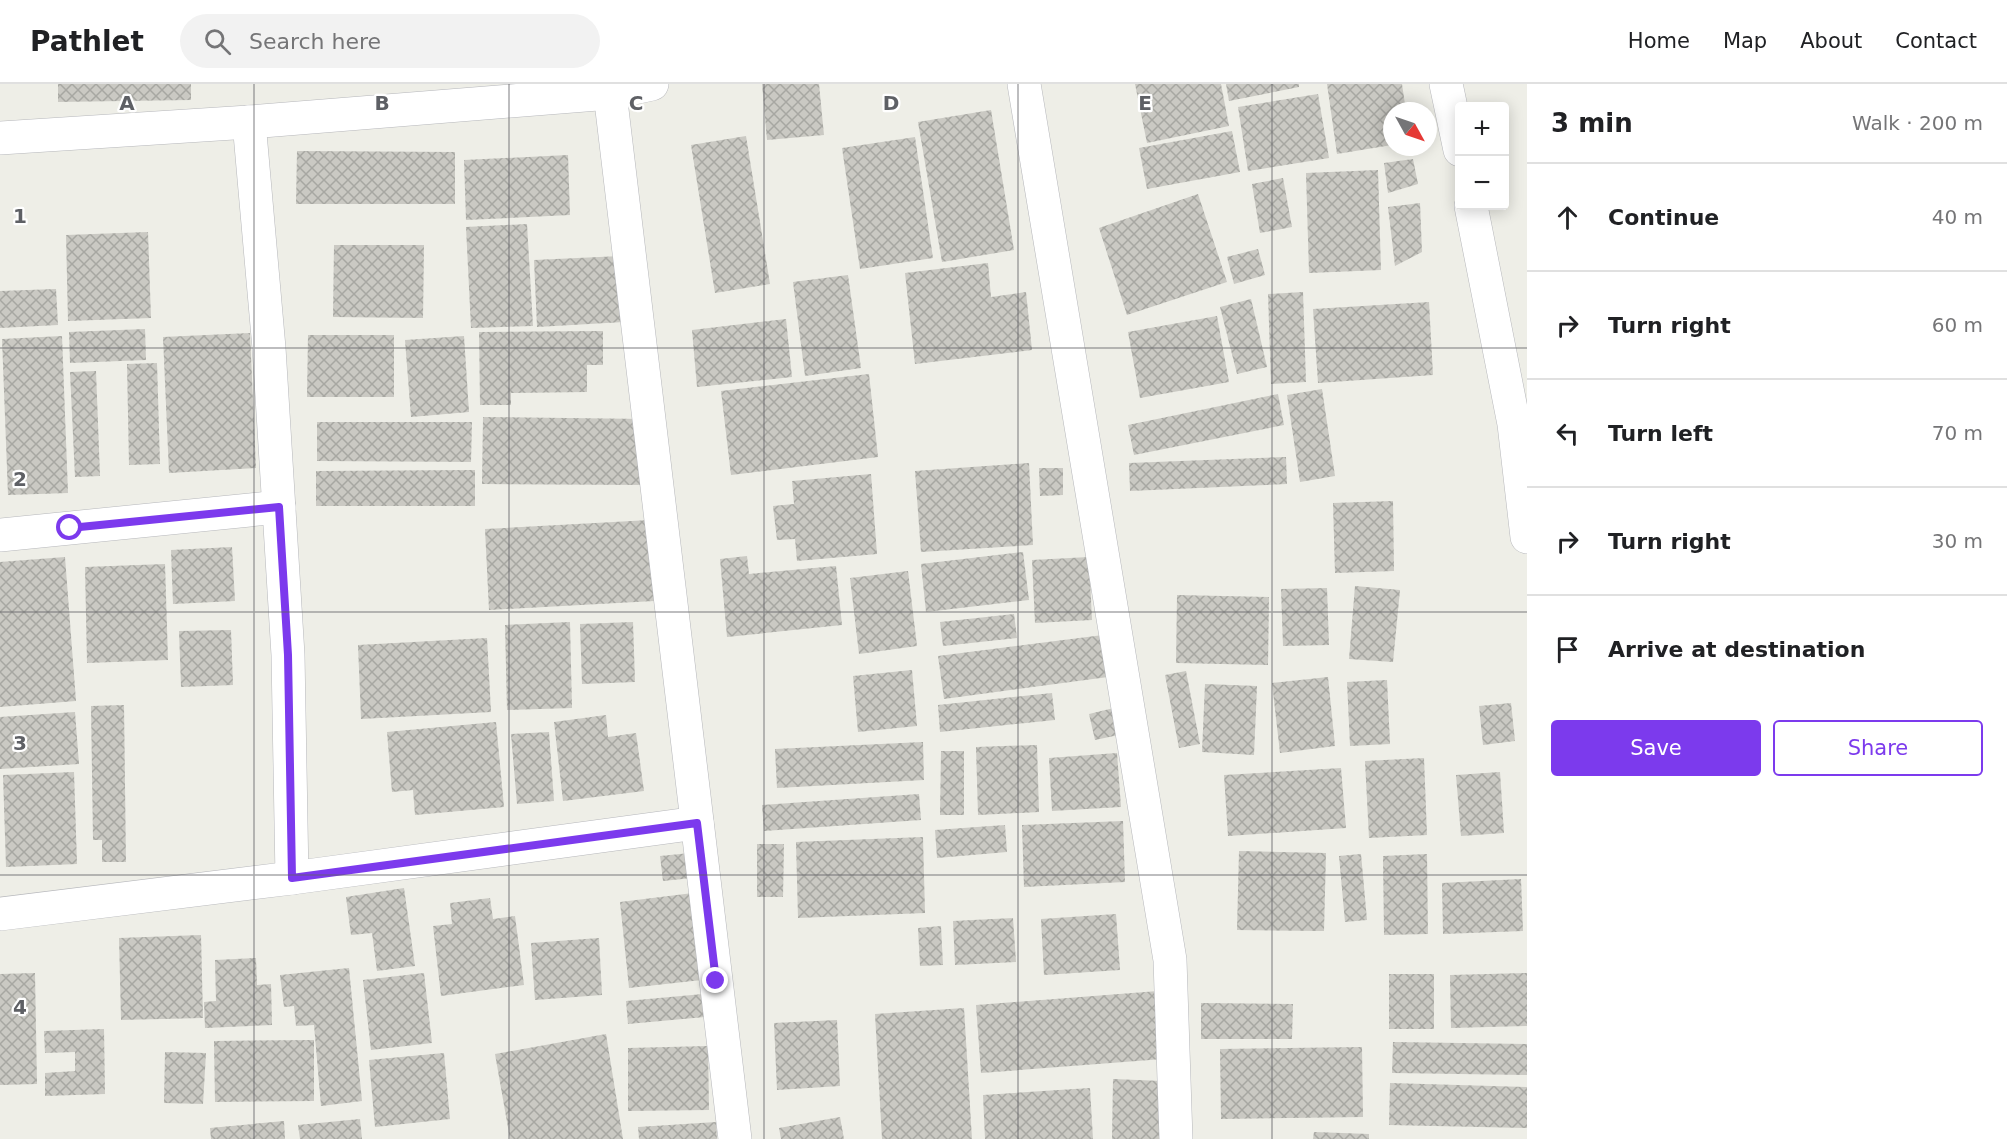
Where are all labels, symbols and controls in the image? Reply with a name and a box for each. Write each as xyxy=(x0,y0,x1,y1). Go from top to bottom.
search box xyxy=(180,14,600,68)
text: Pathlet xyxy=(30,25,144,58)
icon: search xyxy=(201,25,234,58)
text: Search here xyxy=(249,29,381,54)
text: Home xyxy=(1628,29,1690,53)
text: Map xyxy=(1723,29,1767,53)
text: About xyxy=(1800,29,1862,53)
text: Contact xyxy=(1895,29,1977,53)
text: A xyxy=(119,91,135,115)
text: B xyxy=(374,91,390,115)
text: C xyxy=(629,91,643,115)
text: D xyxy=(883,91,899,115)
text: E xyxy=(1138,91,1152,115)
north arrow xyxy=(1383,102,1437,156)
map controls xyxy=(1455,102,1509,210)
button: + xyxy=(1455,102,1509,156)
text: 3 min xyxy=(1551,108,1633,138)
text: Walk · 200 m xyxy=(1852,111,1983,135)
button: − xyxy=(1455,156,1509,210)
icon: ahead xyxy=(1551,201,1584,234)
text: 1 xyxy=(13,204,27,228)
text: Continue xyxy=(1608,205,1719,230)
text: 40 m xyxy=(1932,205,1983,229)
icon: right xyxy=(1551,309,1584,342)
text: Turn right xyxy=(1608,313,1731,338)
text: 60 m xyxy=(1932,313,1983,337)
icon: left xyxy=(1551,417,1584,450)
text: Turn left xyxy=(1608,421,1713,446)
text: 70 m xyxy=(1932,421,1983,445)
text: 2 xyxy=(13,467,27,491)
route start xyxy=(56,514,82,540)
icon: right xyxy=(1551,525,1584,558)
text: Turn right xyxy=(1608,529,1731,554)
text: 30 m xyxy=(1932,529,1983,553)
icon: arrive xyxy=(1551,633,1584,666)
text: Arrive at destination xyxy=(1608,637,1865,662)
button: Save xyxy=(1551,720,1761,776)
button: Share xyxy=(1773,720,1983,776)
text: 3 xyxy=(13,731,27,755)
route end xyxy=(702,967,728,993)
text: 4 xyxy=(13,995,27,1019)

